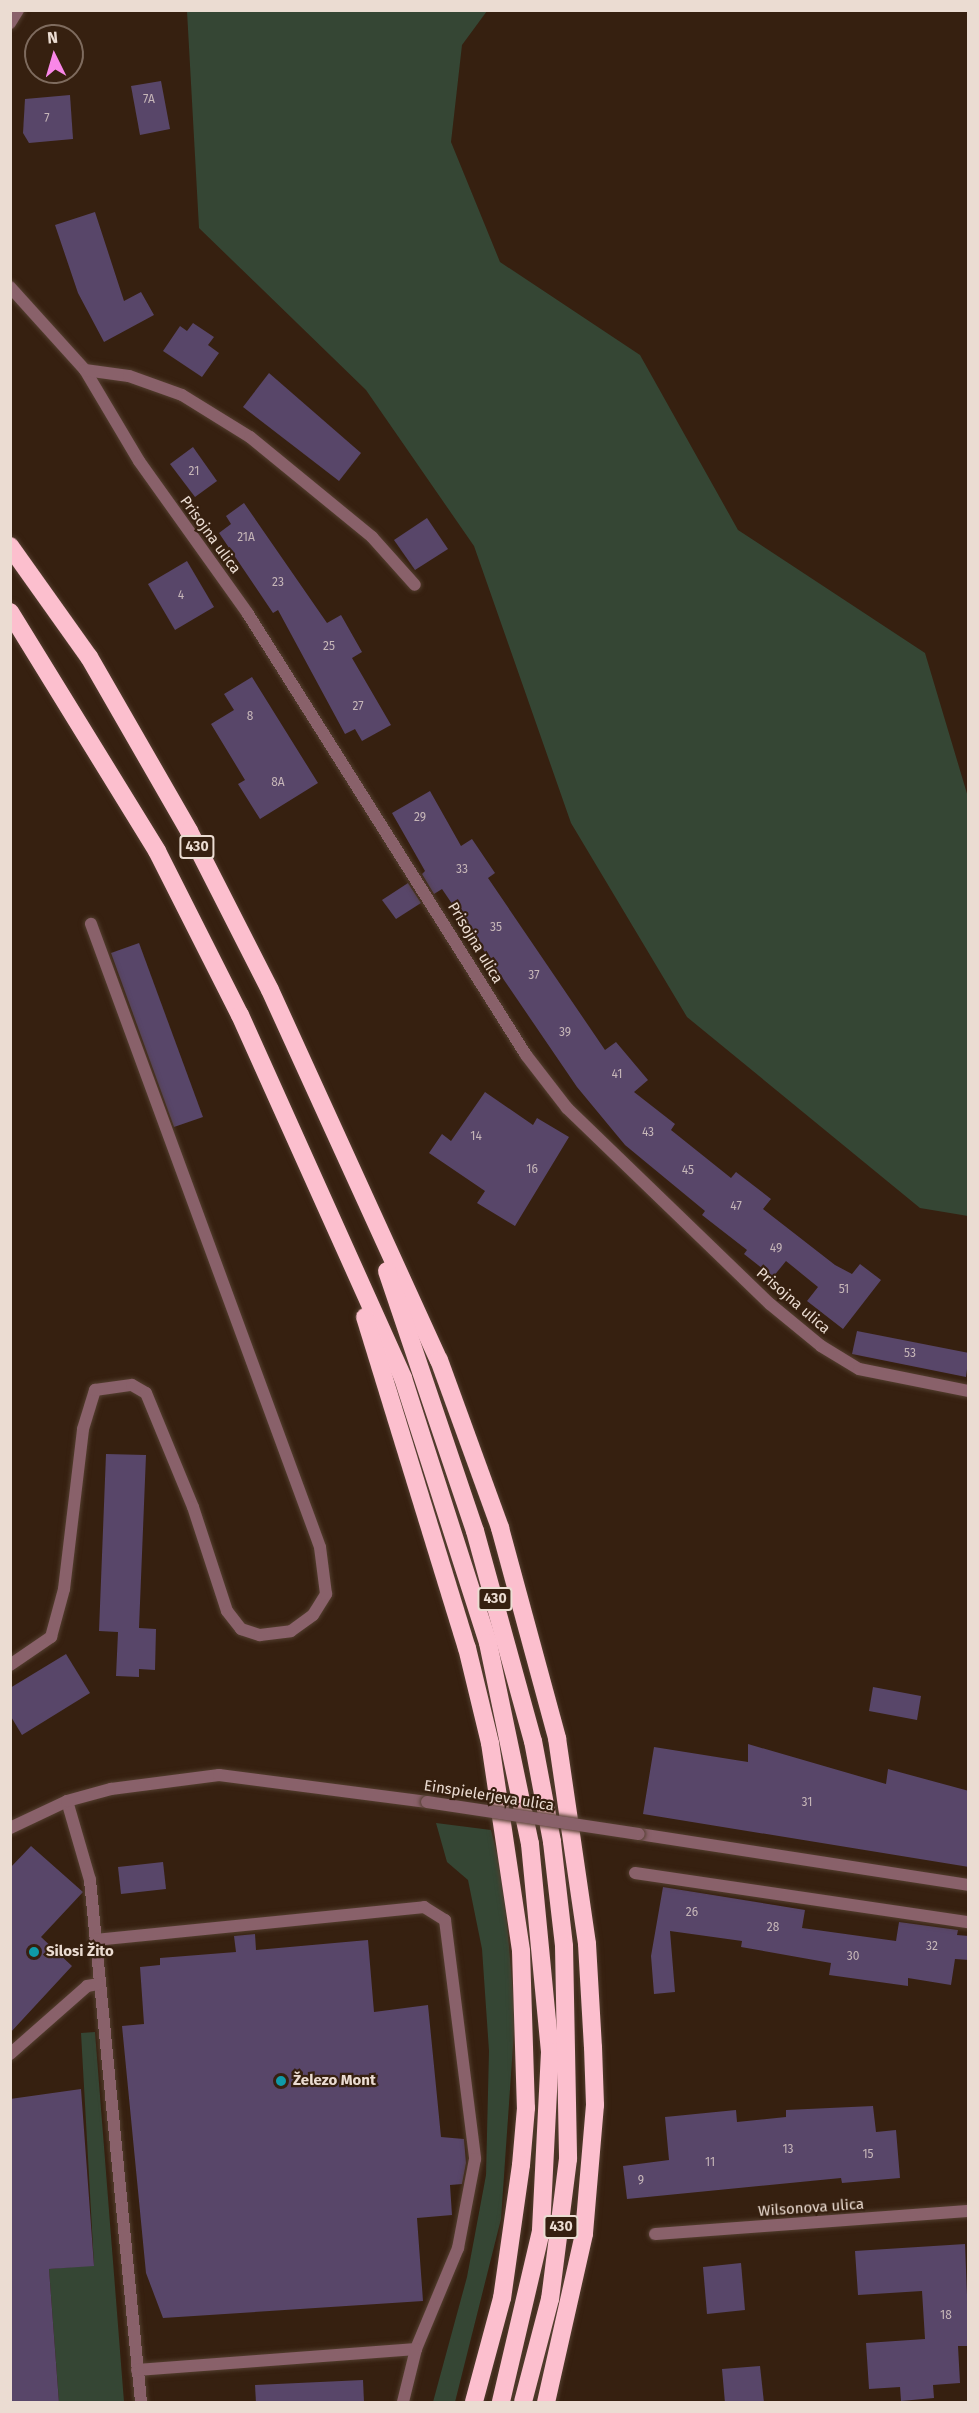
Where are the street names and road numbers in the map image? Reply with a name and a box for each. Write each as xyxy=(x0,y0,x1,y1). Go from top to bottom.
street label: Prisojna ulica xyxy=(176,493,244,577)
road number: 430 xyxy=(179,836,215,858)
street label: Prisojna ulica xyxy=(444,899,506,987)
street label: Prisojna ulica xyxy=(752,1264,834,1338)
road number: 430 xyxy=(477,1588,513,1610)
street label: Einspielerjeva ulica xyxy=(423,1777,555,1815)
street label: Wilsonova ulica xyxy=(757,2195,865,2221)
road number: 430 xyxy=(543,2216,579,2238)

